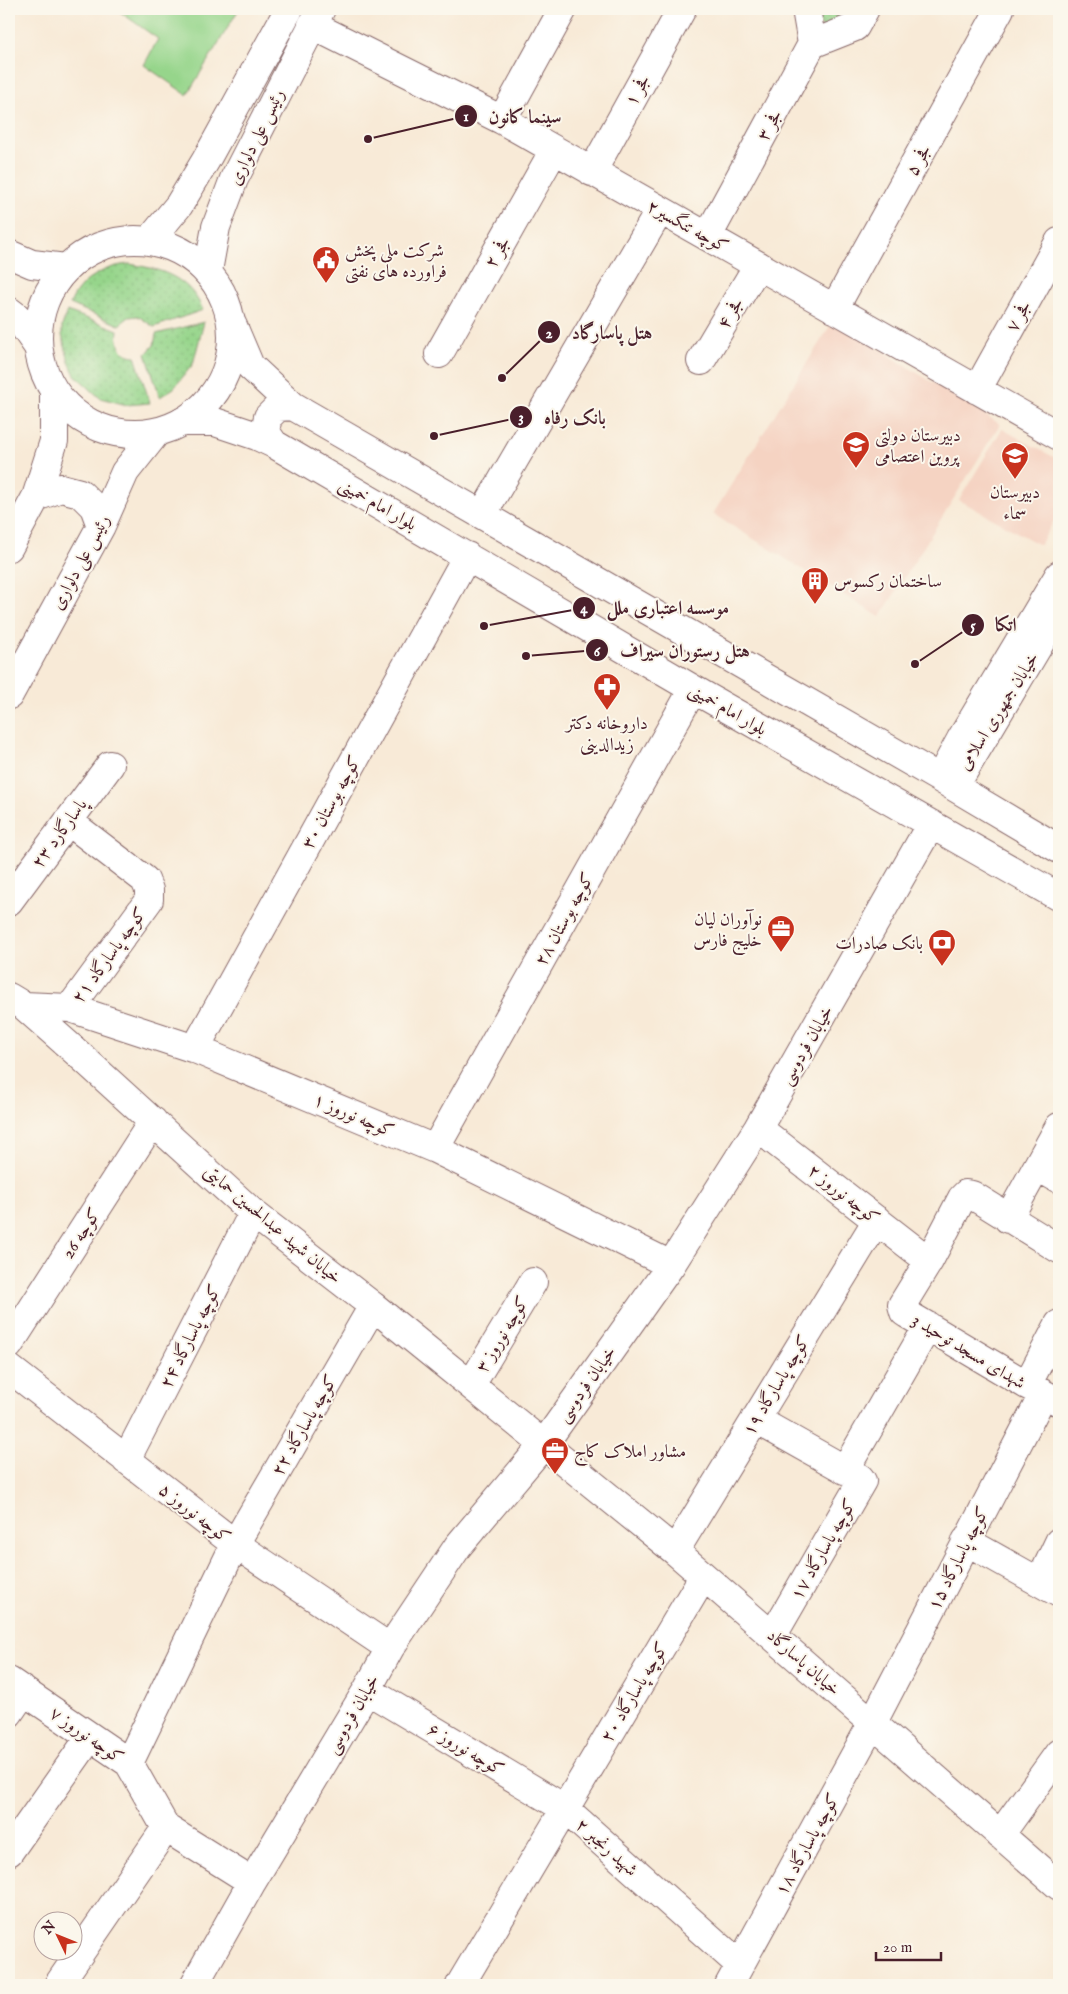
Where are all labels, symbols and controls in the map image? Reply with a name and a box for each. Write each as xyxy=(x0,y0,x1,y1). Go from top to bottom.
street label: فجر ۱ xyxy=(620,71,656,110)
street label: رئیس علی دلواری xyxy=(224,86,291,190)
callout: سینما کانون xyxy=(454,99,572,133)
text: سینما کانون xyxy=(488,106,562,130)
street label: فجر ۳ xyxy=(752,106,788,145)
text: 1 xyxy=(463,107,469,126)
street label: فجر ۵ xyxy=(901,141,937,180)
street label: کوچه تنگسیر۲ xyxy=(642,194,733,259)
street label: فجر ۲ xyxy=(480,233,516,273)
place label: شرکت ملی پخش فراورده های نفتی xyxy=(345,240,447,284)
public building icon: شرکت ملی پخش فراورده های نفتی xyxy=(311,245,341,284)
street label: فجر ۴ xyxy=(713,294,750,334)
street label: فجر ۷ xyxy=(1001,297,1037,336)
callout: هتل پاسارگاد xyxy=(537,315,662,349)
text: هتل پاسارگاد xyxy=(572,321,652,347)
text: 2 xyxy=(545,324,553,343)
callout: بانک رفاه xyxy=(509,400,616,434)
text: بانک رفاه xyxy=(544,407,606,431)
text: 3 xyxy=(518,408,524,427)
place label: دبیرستان دولتی پروین اعتصامی xyxy=(875,425,961,469)
school or university icon: دبیرستان دولتی پروین اعتصامی xyxy=(841,430,871,469)
school or university icon: دبیرستان سماء xyxy=(1000,441,1030,480)
street label: بلوار امام خمینی xyxy=(333,474,420,539)
place label: دبیرستان سماء xyxy=(990,482,1040,526)
street label: رئیس علی دلواری xyxy=(47,511,116,614)
building icon: ساختمان رکسوس xyxy=(800,566,830,605)
place label: ساختمان رکسوس xyxy=(834,571,942,594)
callout: موسسه اعتباری ملل xyxy=(571,591,739,625)
text: موسسه اعتباری ملل xyxy=(607,597,729,621)
text: 4 xyxy=(580,599,588,618)
callout: اتکا xyxy=(960,608,1026,642)
text: اتکا xyxy=(995,614,1017,638)
text: 5 xyxy=(970,616,976,635)
callout: هتل رستوران سیراف xyxy=(585,633,760,667)
text: هتل رستوران سیراف xyxy=(620,640,750,664)
text: 6 xyxy=(594,642,601,661)
street label: خیابان جمهوری اسلامی xyxy=(954,648,1045,775)
pharmacy icon: داروخانه دکتر زیدالدینی xyxy=(592,672,622,711)
street label: بلوار امام خمینی xyxy=(683,679,770,744)
place label: داروخانه دکتر زیدالدینی xyxy=(564,713,648,757)
street label: کوچه بوستان ۳۰ xyxy=(297,752,367,854)
street label: پاسارگارد ۲۳ xyxy=(26,793,94,873)
street label: کوچه بوستان ۲۸ xyxy=(530,869,600,971)
street label: کوچه پاسارگاد ۲۱ xyxy=(67,903,153,1008)
place label: نوآوران لیان خلیج فارس xyxy=(693,909,762,956)
office icon: نوآوران لیان خلیج فارس xyxy=(766,914,796,953)
bank icon: بانک صادرات xyxy=(927,928,957,967)
place label: بانک صادرات xyxy=(835,933,923,956)
street label: خیابان فردوسی xyxy=(775,1002,839,1090)
street label: کوچه نوروز ۱ xyxy=(310,1089,397,1144)
street label: کوچه نوروز ۲ xyxy=(802,1160,884,1231)
street label: خیابان شهید عبدالحسین حمایتی xyxy=(198,1161,346,1290)
street label: کوچه 26 xyxy=(57,1204,107,1263)
street label: کوچه پاسارگاد ۲۴ xyxy=(155,1281,227,1392)
street label: کوچه نوروز ۳ xyxy=(471,1292,535,1377)
street label: شهدای مسجد توحید 3 xyxy=(907,1309,1029,1395)
street label: کوچه پاسارگاد ۱۹ xyxy=(737,1331,816,1440)
street label: خیابان فردوسی xyxy=(553,1342,622,1428)
street label: کوچه پاسارگاد ۲۲ xyxy=(266,1370,344,1481)
office icon: مشاور املاک کاج xyxy=(540,1436,570,1475)
place label: مشاور املاک کاج xyxy=(574,1441,686,1467)
street label: کوچه نوروز ۵ xyxy=(153,1479,235,1550)
street label: کوچه پاسارگاد ۱۷ xyxy=(785,1494,863,1605)
street label: کوچه پاسارگاد ۱۵ xyxy=(923,1503,995,1614)
street label: خیابان پاسارگاد xyxy=(761,1624,845,1702)
street label: کوچه پاسارگاد ۲۰ xyxy=(595,1638,674,1747)
street label: خیابان فردوسی xyxy=(321,1671,385,1759)
street label: کوچه نوروز ۷ xyxy=(45,1702,128,1770)
street label: کوچه نوروز ۶ xyxy=(423,1718,508,1782)
street label: کوچه پاسارگاد ۱۸ xyxy=(770,1789,846,1900)
street label: شهید رنجبر ۲ xyxy=(570,1814,642,1882)
north arrow xyxy=(32,1912,82,1962)
text: N xyxy=(38,1917,60,1939)
scale bar xyxy=(876,1929,940,1961)
text: 20 m xyxy=(883,1938,913,1957)

